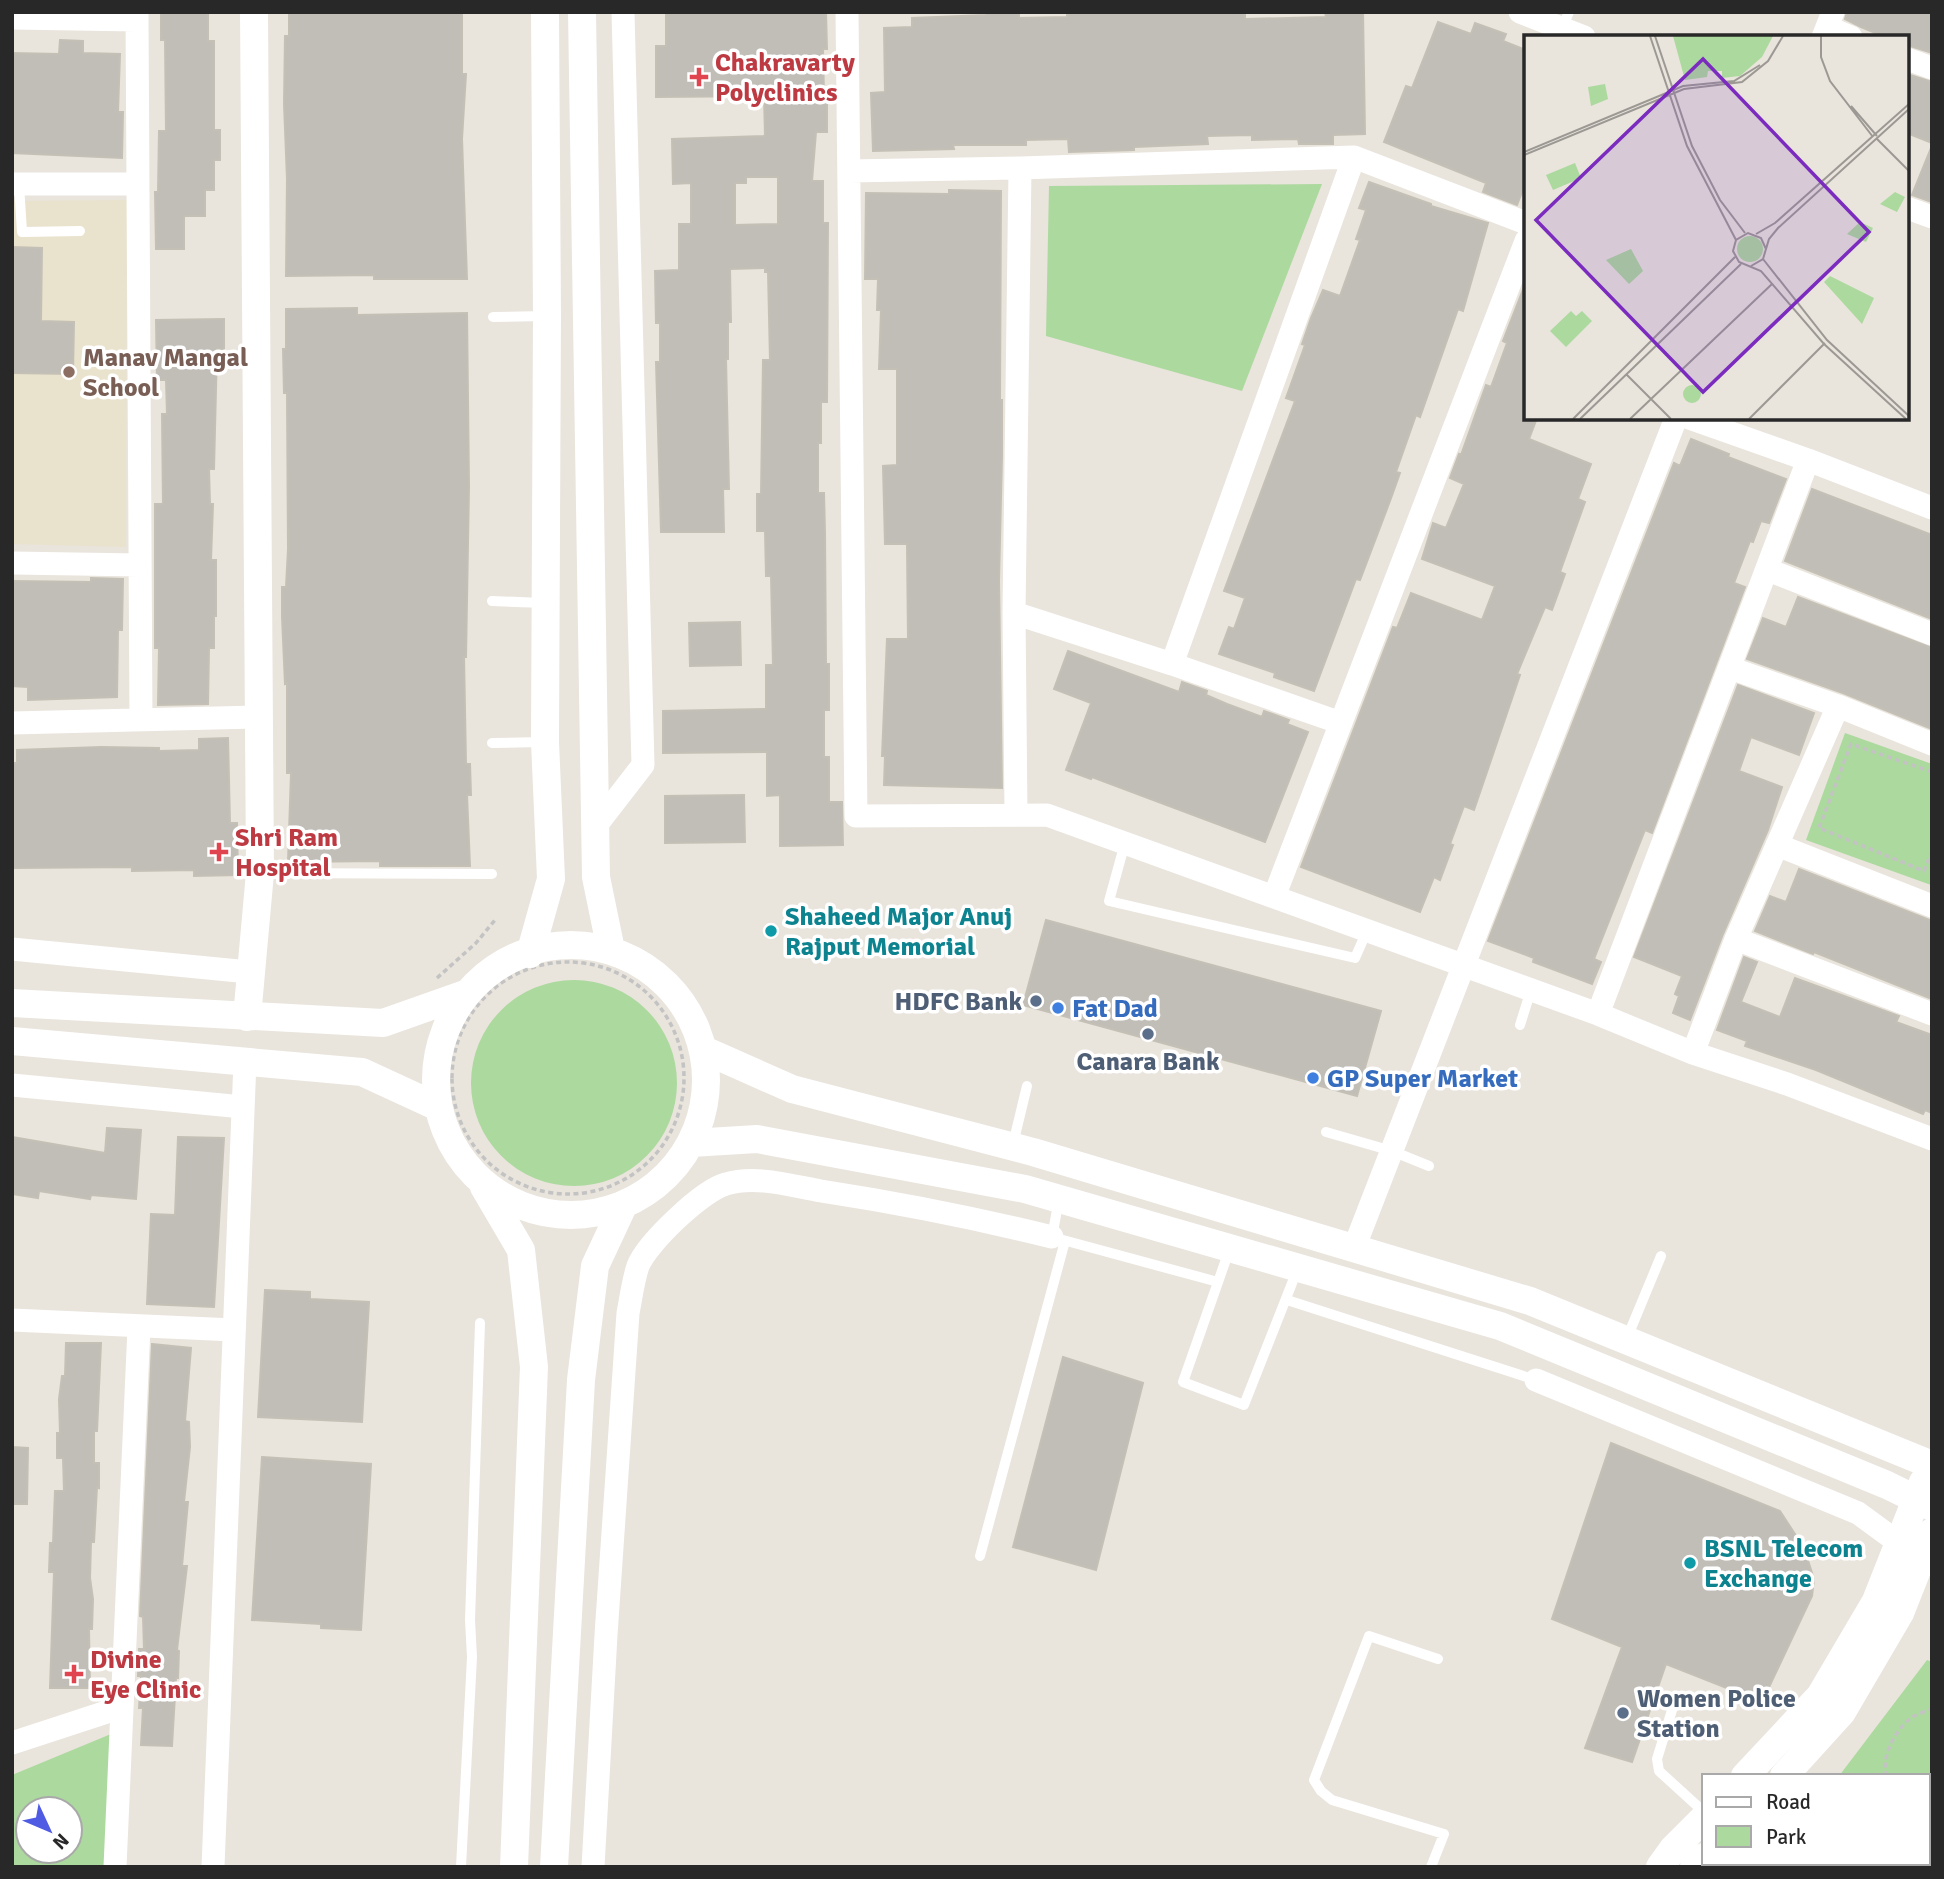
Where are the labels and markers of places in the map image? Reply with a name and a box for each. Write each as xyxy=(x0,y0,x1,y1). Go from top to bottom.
place label: Chakravarty Polyclinics xyxy=(715,47,855,109)
marker: Chakravarty Polyclinics xyxy=(689,67,709,87)
place label: Manav Mangal School xyxy=(83,342,248,404)
marker: Manav Mangal School xyxy=(61,364,77,380)
place label: Shri Ram Hospital xyxy=(235,822,338,884)
marker: Shri Ram Hospital xyxy=(209,842,229,862)
place label: Shaheed Major Anuj Rajput Memorial xyxy=(785,901,1012,963)
marker: Shaheed Major Anuj Rajput Memorial xyxy=(763,923,779,939)
place label: HDFC Bank xyxy=(894,986,1022,1018)
marker: HDFC Bank xyxy=(1028,993,1044,1009)
place label: Fat Dad xyxy=(1072,993,1158,1025)
marker: Fat Dad xyxy=(1050,1000,1066,1016)
marker: Canara Bank xyxy=(1140,1026,1156,1042)
place label: Canara Bank xyxy=(1077,1046,1220,1078)
place label: GP Super Market xyxy=(1327,1063,1518,1095)
marker: GP Super Market xyxy=(1305,1070,1321,1086)
place label: BSNL Telecom Exchange xyxy=(1704,1533,1863,1595)
marker: BSNL Telecom Exchange xyxy=(1682,1555,1698,1571)
place label: Divine Eye Clinic xyxy=(90,1644,201,1706)
marker: Divine Eye Clinic xyxy=(64,1664,84,1684)
place label: Women Police Station xyxy=(1637,1683,1796,1745)
marker: Women Police Station xyxy=(1615,1705,1631,1721)

